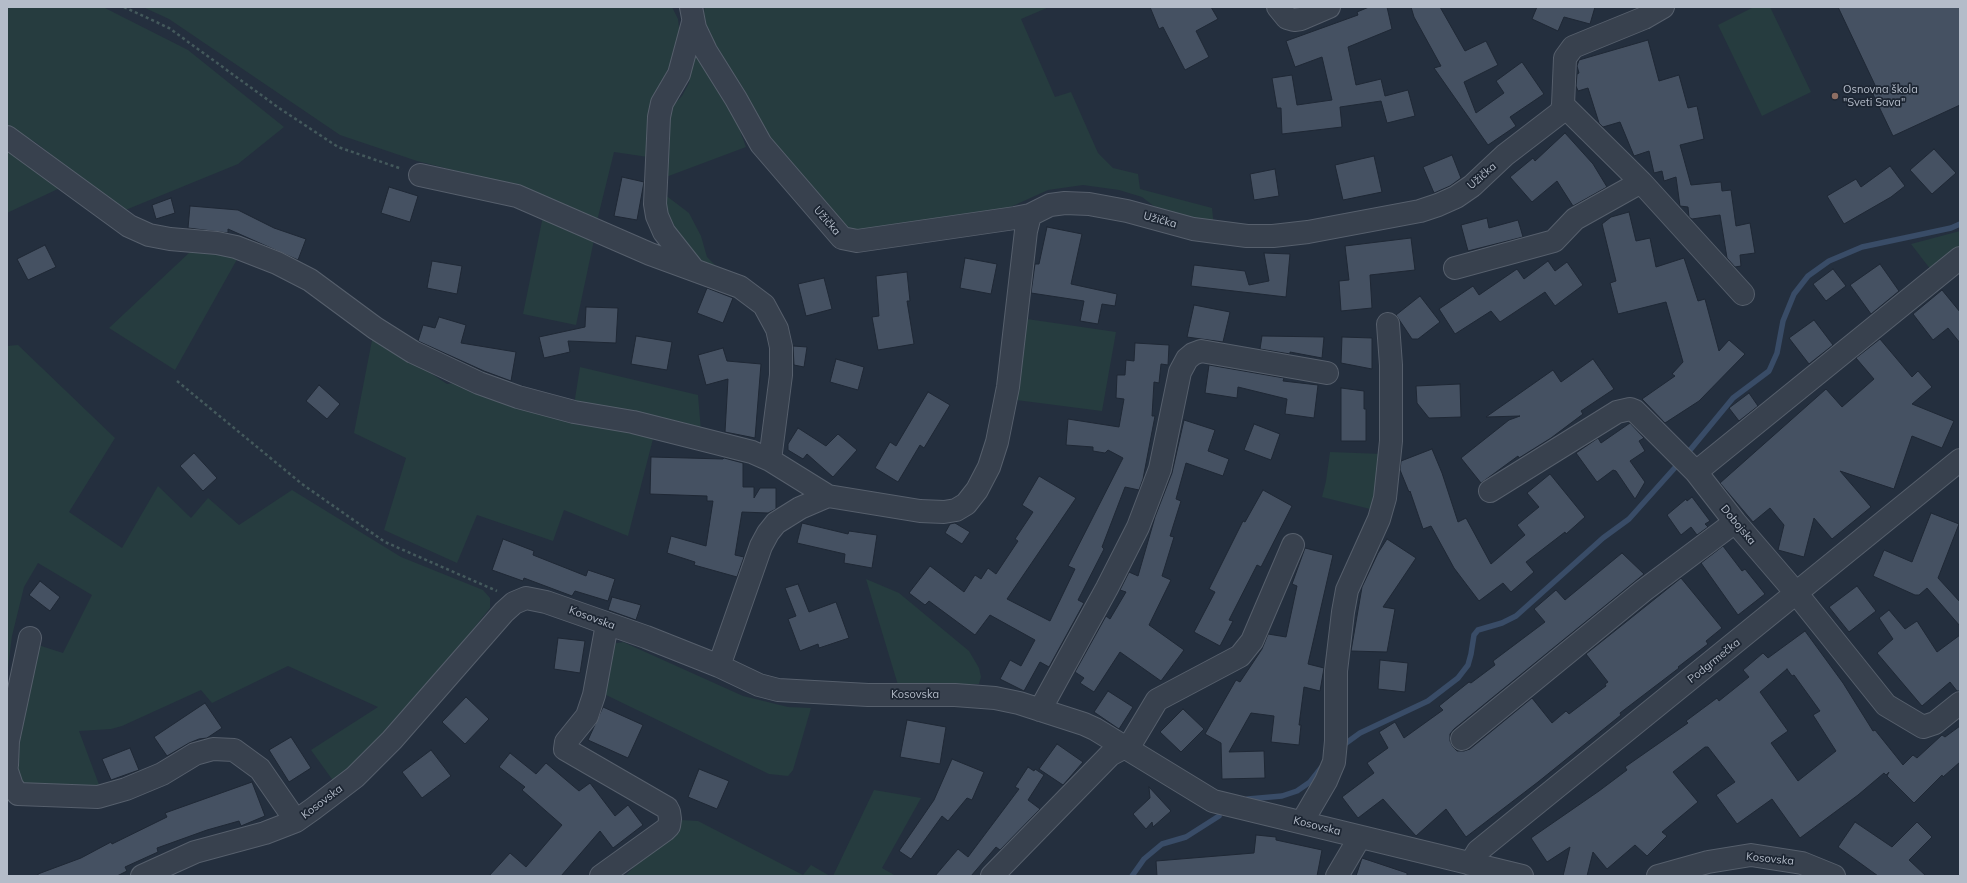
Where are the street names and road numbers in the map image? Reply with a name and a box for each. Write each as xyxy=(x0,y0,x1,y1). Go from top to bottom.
street label: Užička xyxy=(1465,160,1499,192)
street label: Užička xyxy=(811,204,843,238)
street label: Užička xyxy=(1142,209,1178,231)
street label: Dobojska xyxy=(1718,503,1758,547)
street label: Kosovska xyxy=(567,604,617,632)
street label: Podgrmečka xyxy=(1685,636,1743,686)
street label: Kosovska xyxy=(891,688,939,702)
street label: Kosovska xyxy=(299,782,345,822)
street label: Kosovska xyxy=(1292,814,1342,838)
street label: Kosovska xyxy=(1745,850,1795,868)

